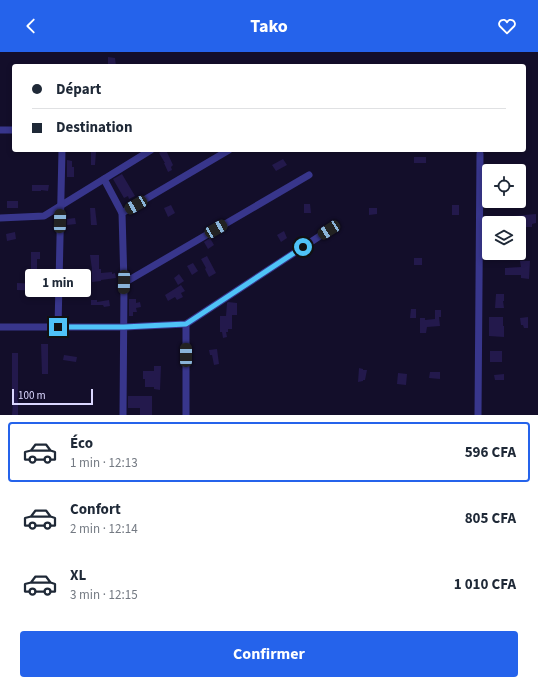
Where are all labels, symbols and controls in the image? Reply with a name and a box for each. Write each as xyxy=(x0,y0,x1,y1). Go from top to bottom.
text: Tako xyxy=(250,14,288,39)
icon: back xyxy=(20,15,42,37)
icon: heart xyxy=(496,15,518,37)
text: Départ xyxy=(56,79,101,100)
text: Destination xyxy=(56,117,133,138)
map controls xyxy=(482,164,526,260)
button: locate xyxy=(482,164,526,208)
car xyxy=(123,194,149,216)
car xyxy=(54,209,66,233)
button: layers xyxy=(482,216,526,260)
car xyxy=(203,218,229,240)
car xyxy=(316,218,342,242)
route start xyxy=(294,238,312,256)
callout: 1 min xyxy=(25,269,91,297)
car xyxy=(118,270,130,294)
text: 1 min xyxy=(42,274,74,292)
route end xyxy=(49,318,67,336)
car xyxy=(180,343,192,367)
scale bar xyxy=(12,387,93,406)
text: 100 m xyxy=(18,388,46,403)
text: Éco xyxy=(70,433,93,454)
icon: car xyxy=(22,434,58,470)
text: 596 CFA xyxy=(465,442,516,463)
text: 1 min · 12:13 xyxy=(70,454,138,472)
text: Confort xyxy=(70,499,121,520)
icon: car xyxy=(22,500,58,536)
text: 805 CFA xyxy=(465,508,516,529)
text: 2 min · 12:14 xyxy=(70,520,138,538)
text: XL xyxy=(70,565,86,586)
icon: car xyxy=(22,566,58,602)
text: 1 010 CFA xyxy=(454,574,516,595)
text: 3 min · 12:15 xyxy=(70,586,138,604)
button: Confirmer xyxy=(20,631,518,677)

